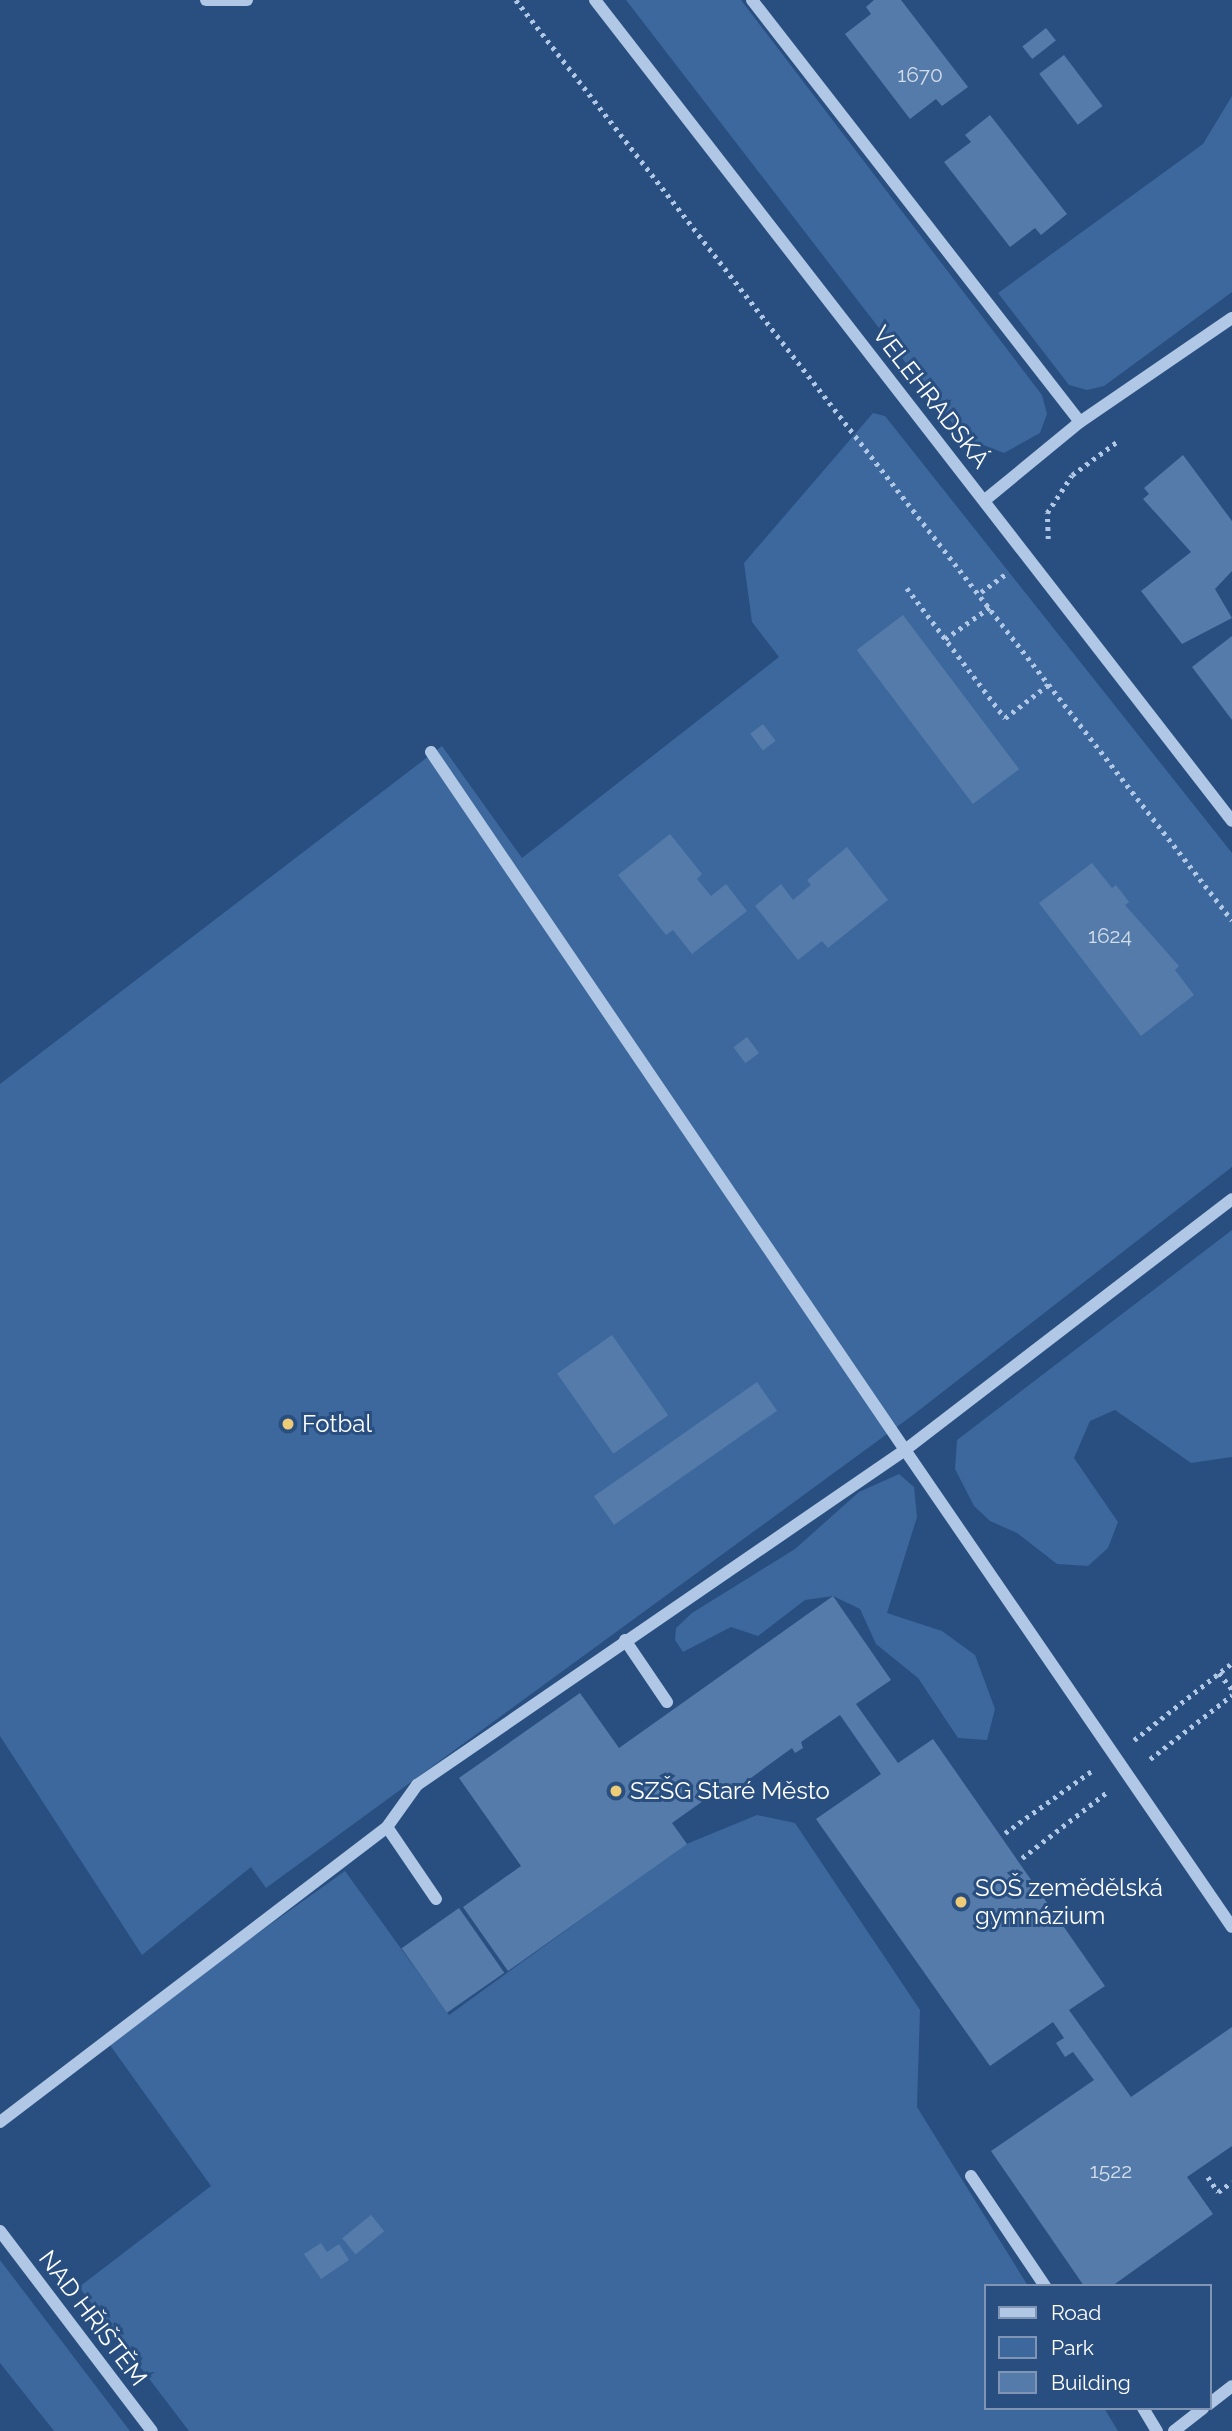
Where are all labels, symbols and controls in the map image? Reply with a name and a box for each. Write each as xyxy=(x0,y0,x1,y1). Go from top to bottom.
house number: 1670 xyxy=(897,62,943,88)
street label: VELEHRADSKÁ xyxy=(867,320,995,474)
house number: 1624 xyxy=(1088,923,1132,949)
place label: Fotbal xyxy=(302,1410,372,1438)
marker: Fotbal xyxy=(280,1416,296,1432)
place label: SZŠG Staré Město xyxy=(630,1777,830,1805)
marker: SZŠG Staré Město xyxy=(608,1783,624,1799)
place label: SOŠ zemědělská gymnázium xyxy=(975,1874,1163,1930)
marker: SOŠ zemědělská gymnázium xyxy=(953,1894,969,1910)
house number: 1522 xyxy=(1090,2158,1132,2184)
street label: NAD HŘIŠTĚM xyxy=(33,2245,153,2391)
legend xyxy=(984,2284,1211,2410)
text: Road xyxy=(1051,2300,1101,2325)
text: Park xyxy=(1051,2335,1094,2360)
text: Building xyxy=(1051,2370,1131,2395)

